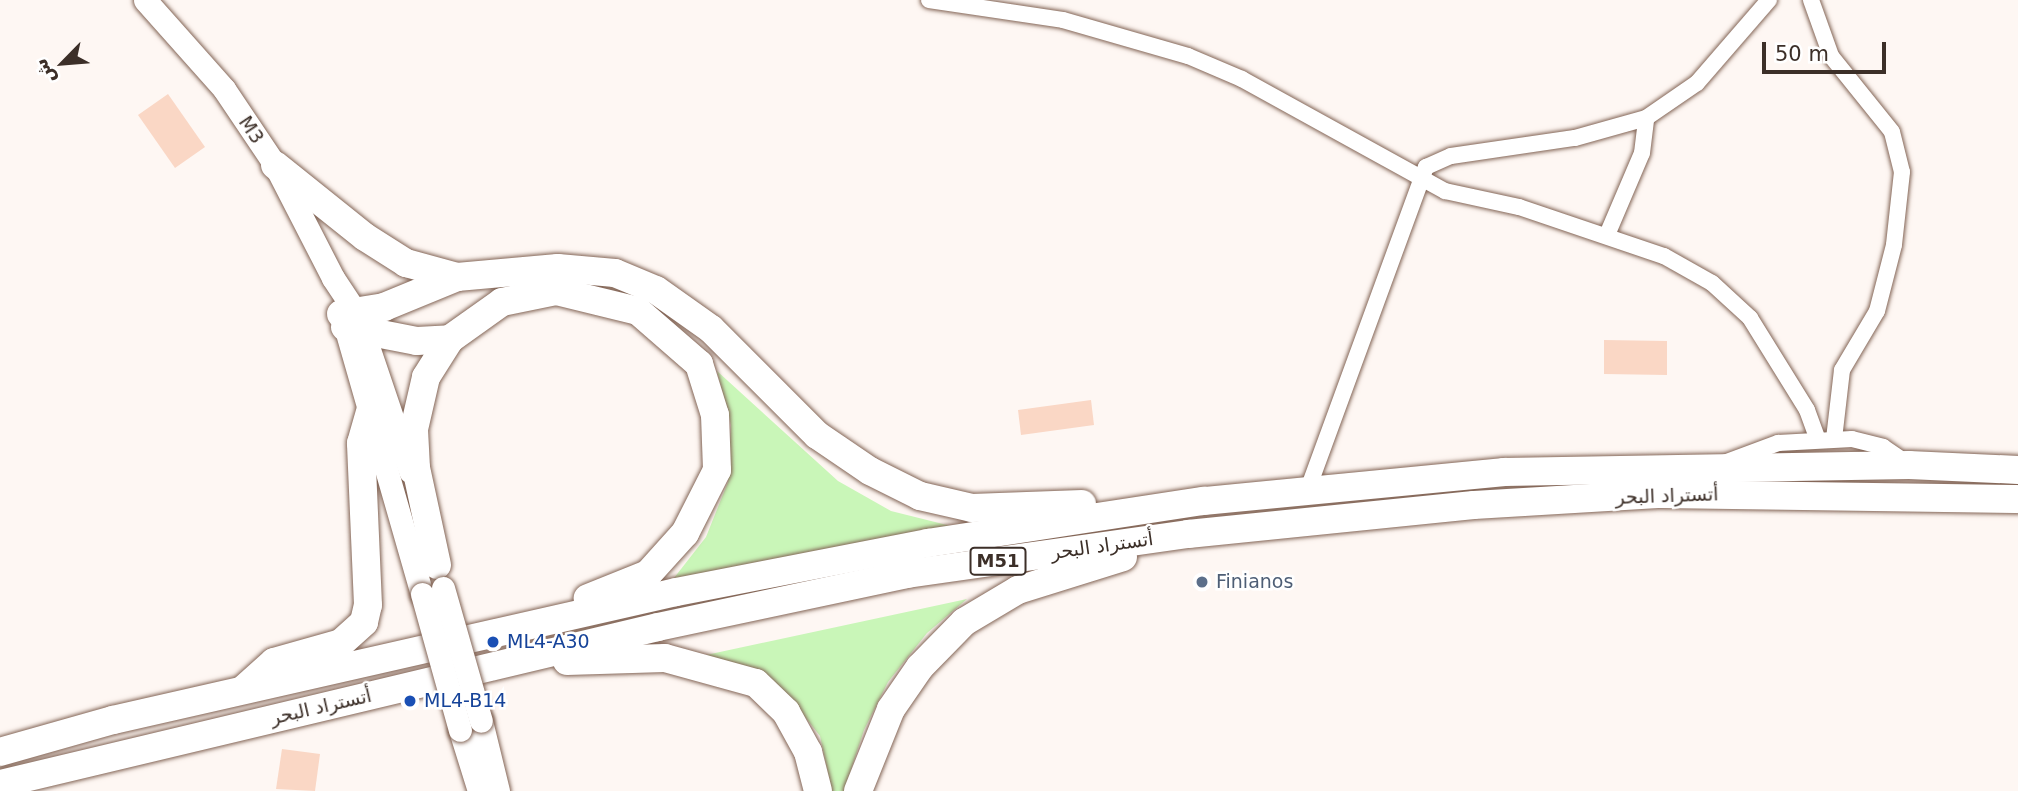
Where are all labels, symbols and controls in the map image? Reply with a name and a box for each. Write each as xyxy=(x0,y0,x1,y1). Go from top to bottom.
north arrow xyxy=(28,28,98,98)
scale bar xyxy=(1766,28,1890,72)
text: 50 m xyxy=(1775,42,1829,66)
text: ش xyxy=(28,55,59,88)
street label: M3 xyxy=(234,112,268,148)
street label: أتستراد البحر xyxy=(1615,483,1719,509)
street label: أتستراد البحر xyxy=(1049,528,1155,564)
road number: M51 xyxy=(968,546,1028,576)
place label: Finianos xyxy=(1216,571,1293,593)
marker: Finianos xyxy=(1194,574,1210,590)
place label: ML4-A30 xyxy=(507,631,590,653)
marker: ML4-A30 xyxy=(485,634,501,650)
street label: أتستراد البحر xyxy=(268,684,374,730)
place label: ML4-B14 xyxy=(424,690,506,712)
marker: ML4-B14 xyxy=(402,693,418,709)

